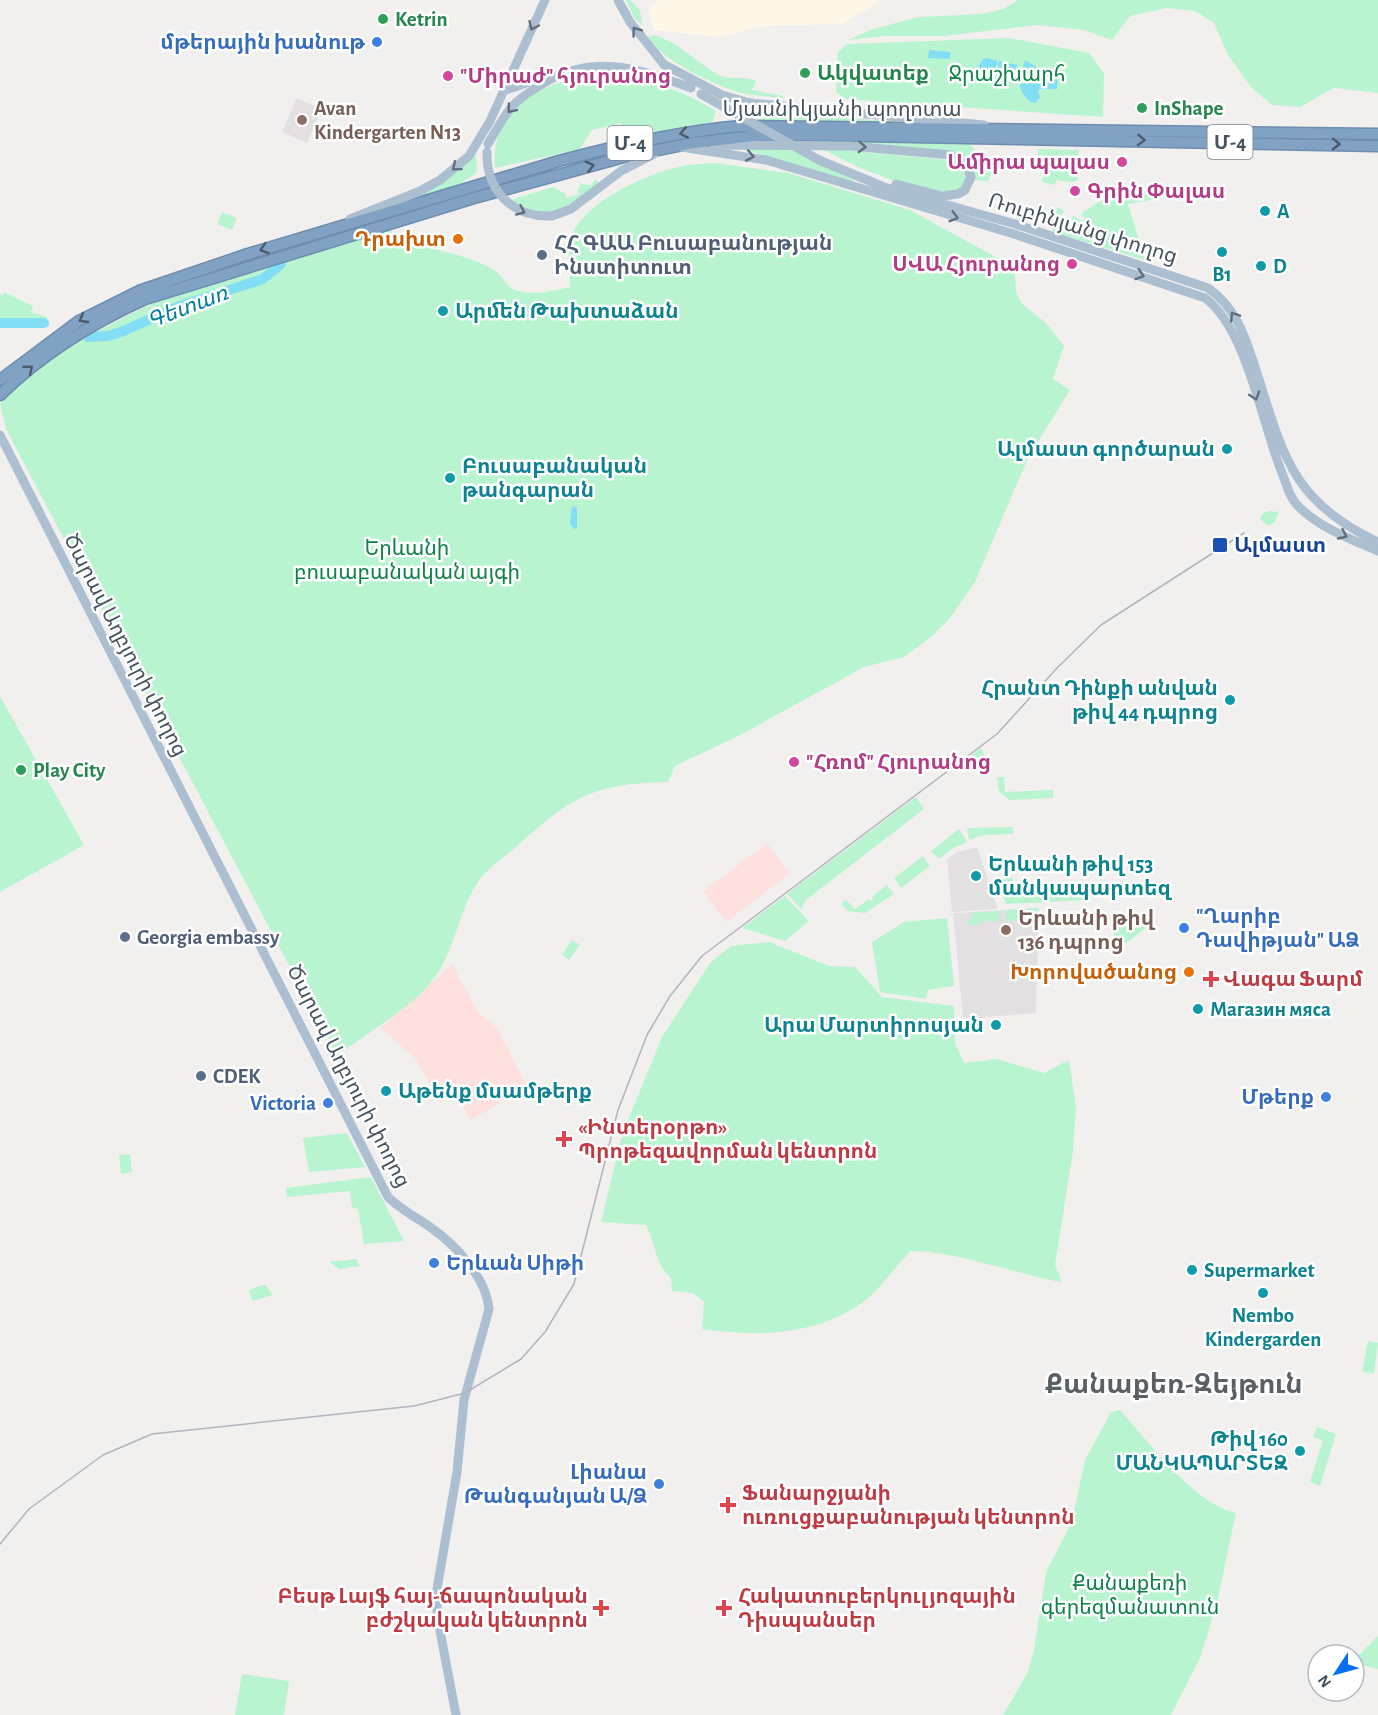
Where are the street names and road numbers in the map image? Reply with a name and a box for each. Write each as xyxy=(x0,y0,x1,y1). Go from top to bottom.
street label: Մյասնիկյանի պողոտա xyxy=(722,99,962,121)
road number: Մ-4 xyxy=(1208,125,1252,159)
road number: Մ-4 xyxy=(608,126,652,160)
street label: Ռուբինյանց փողոց xyxy=(986,190,1180,268)
street label: Ծարավ Աղբյուրի փողոց xyxy=(59,531,191,760)
street label: Ծարավ Աղբյուրի փողոց xyxy=(282,962,414,1191)

